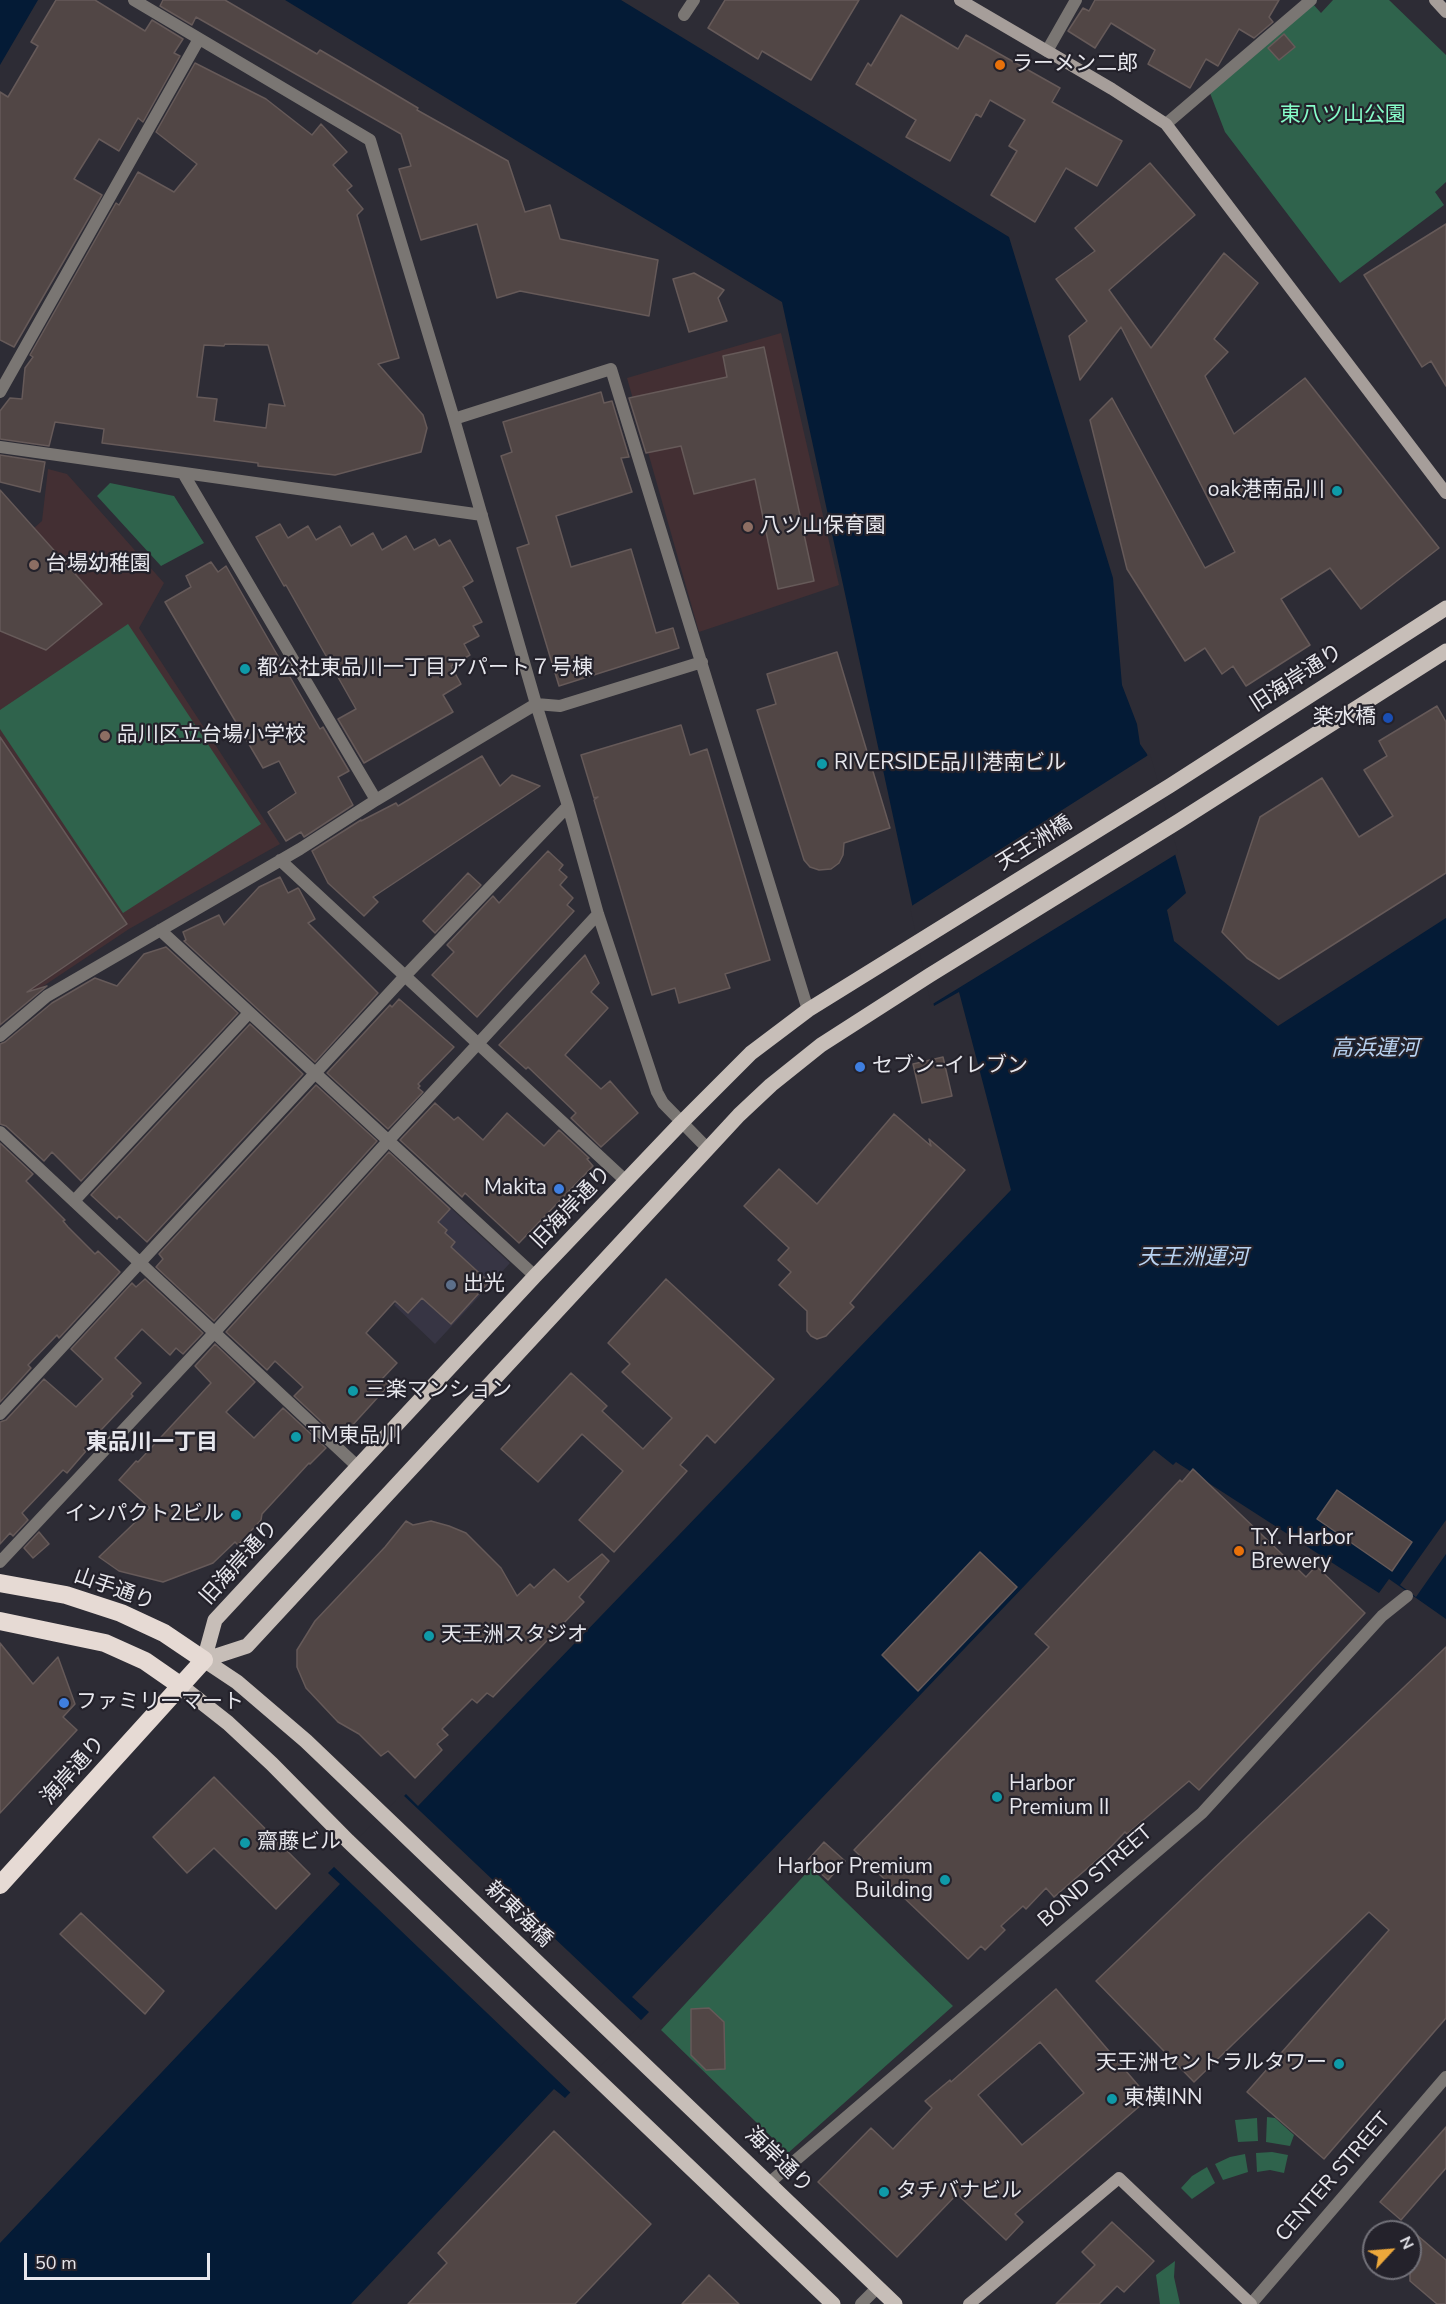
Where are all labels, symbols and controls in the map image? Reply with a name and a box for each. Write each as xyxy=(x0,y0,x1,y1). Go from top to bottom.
place label: ラーメン二郎 xyxy=(1012,52,1138,78)
marker: ラーメン二郎 xyxy=(993,58,1007,72)
park label: 東八ツ山公園 xyxy=(1280,103,1406,129)
place label: oak港南品川 xyxy=(1208,478,1325,504)
marker: oak港南品川 xyxy=(1330,484,1344,498)
place label: 八ツ山保育園 xyxy=(760,514,886,540)
marker: 八ツ山保育園 xyxy=(741,520,755,534)
place label: 台場幼稚園 xyxy=(46,552,151,578)
marker: 台場幼稚園 xyxy=(27,558,41,572)
street label: 旧海岸通り xyxy=(1246,640,1348,718)
place label: 都公社東品川一丁目アパート７号棟 xyxy=(257,656,593,682)
marker: 都公社東品川一丁目アパート７号棟 xyxy=(238,662,252,676)
place label: 楽水橋 xyxy=(1313,705,1376,731)
marker: 楽水橋 xyxy=(1381,711,1395,725)
place label: 品川区立台場小学校 xyxy=(117,723,306,749)
marker: 品川区立台場小学校 xyxy=(98,729,112,743)
place label: RIVERSIDE品川港南ビル xyxy=(834,751,1066,777)
marker: RIVERSIDE品川港南ビル xyxy=(815,757,829,771)
street label: 天王洲橋 xyxy=(993,811,1077,877)
water label: 高浜運河 xyxy=(1331,1037,1419,1063)
place label: セブン-イレブン xyxy=(872,1054,1028,1080)
marker: セブン-イレブン xyxy=(853,1060,867,1074)
street label: 旧海岸通り xyxy=(526,1161,618,1255)
place label: Makita xyxy=(484,1176,547,1202)
marker: Makita xyxy=(552,1182,566,1196)
water label: 天王洲運河 xyxy=(1138,1246,1248,1272)
place label: 出光 xyxy=(463,1272,505,1298)
marker: 出光 xyxy=(444,1278,458,1292)
place label: 三楽マンション xyxy=(365,1378,512,1404)
marker: 三楽マンション xyxy=(346,1384,360,1398)
place label: TM東品川 xyxy=(308,1424,402,1450)
marker: TM東品川 xyxy=(289,1430,303,1444)
district label: 東品川一丁目 xyxy=(86,1431,218,1457)
place label: インパクト2ビル xyxy=(64,1502,224,1528)
marker: インパクト2ビル xyxy=(229,1508,243,1522)
street label: 旧海岸通り xyxy=(196,1516,284,1610)
place label: T.Y. Harbor Brewery xyxy=(1251,1526,1353,1576)
marker: T.Y. Harbor Brewery xyxy=(1232,1544,1246,1558)
street label: 山手通り xyxy=(70,1564,158,1616)
place label: 天王洲スタジオ xyxy=(441,1623,588,1649)
marker: 天王洲スタジオ xyxy=(422,1629,436,1643)
place label: ファミリーマート xyxy=(76,1690,244,1716)
marker: ファミリーマート xyxy=(57,1696,71,1710)
street label: 海岸通り xyxy=(37,1731,111,1811)
place label: Harbor Premium II xyxy=(1009,1772,1109,1822)
marker: Harbor Premium II xyxy=(990,1790,1004,1804)
street label: BOND STREET xyxy=(1034,1821,1158,1933)
place label: 齋藤ビル xyxy=(257,1830,341,1856)
marker: 齋藤ビル xyxy=(238,1836,252,1850)
place label: Harbor Premium Building xyxy=(777,1855,933,1905)
marker: Harbor Premium Building xyxy=(938,1873,952,1887)
street label: 新東海橋 xyxy=(479,1877,557,1953)
place label: 天王洲セントラルタワー xyxy=(1096,2051,1327,2077)
marker: 天王洲セントラルタワー xyxy=(1332,2057,1346,2071)
place label: 東横INN xyxy=(1124,2086,1202,2112)
marker: 東横INN xyxy=(1105,2092,1119,2106)
street label: CENTER STREET xyxy=(1271,2108,1397,2248)
street label: 海岸通り xyxy=(739,2123,817,2199)
place label: タチバナビル xyxy=(896,2179,1022,2205)
marker: タチバナビル xyxy=(877,2185,891,2199)
north arrow xyxy=(1362,2220,1422,2280)
text: N xyxy=(1394,2233,1419,2253)
scale bar xyxy=(27,2241,213,2279)
text: 50 m xyxy=(35,2251,77,2275)

